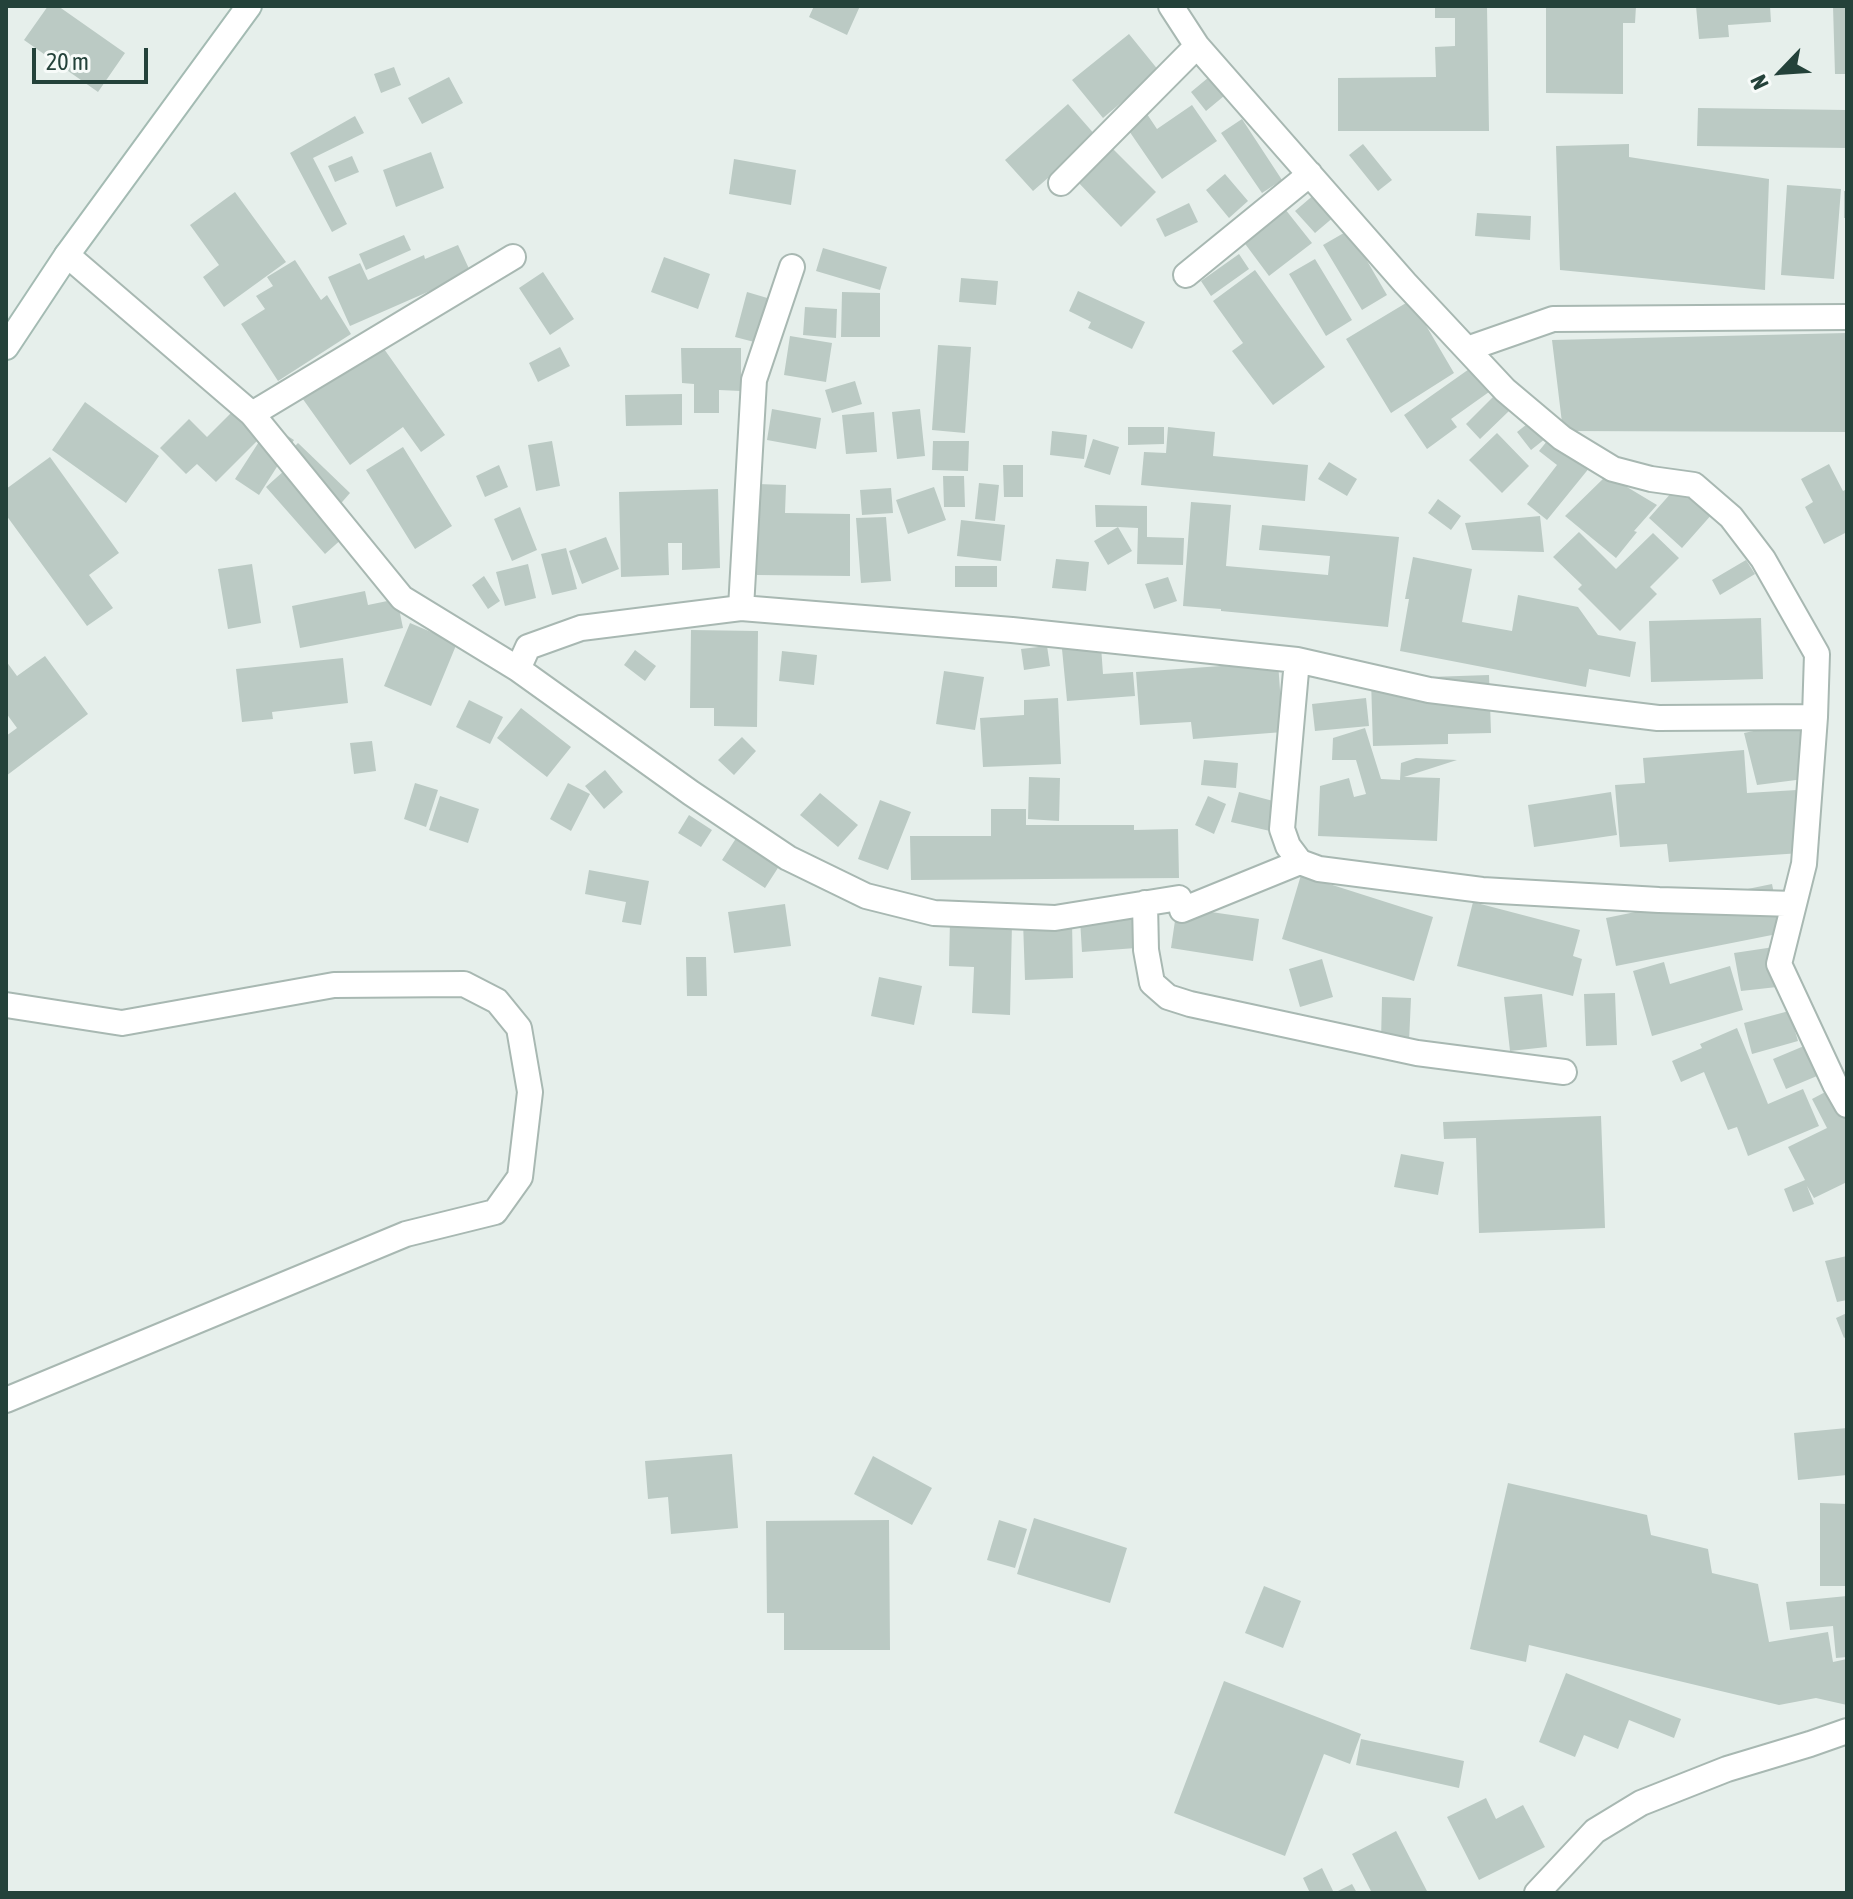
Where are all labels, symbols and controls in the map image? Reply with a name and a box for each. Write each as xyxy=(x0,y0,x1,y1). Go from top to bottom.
scale bar xyxy=(36,32,152,82)
north arrow xyxy=(1741,32,1821,112)
text: 20 m xyxy=(46,48,89,75)
text: N xyxy=(1745,71,1774,94)

